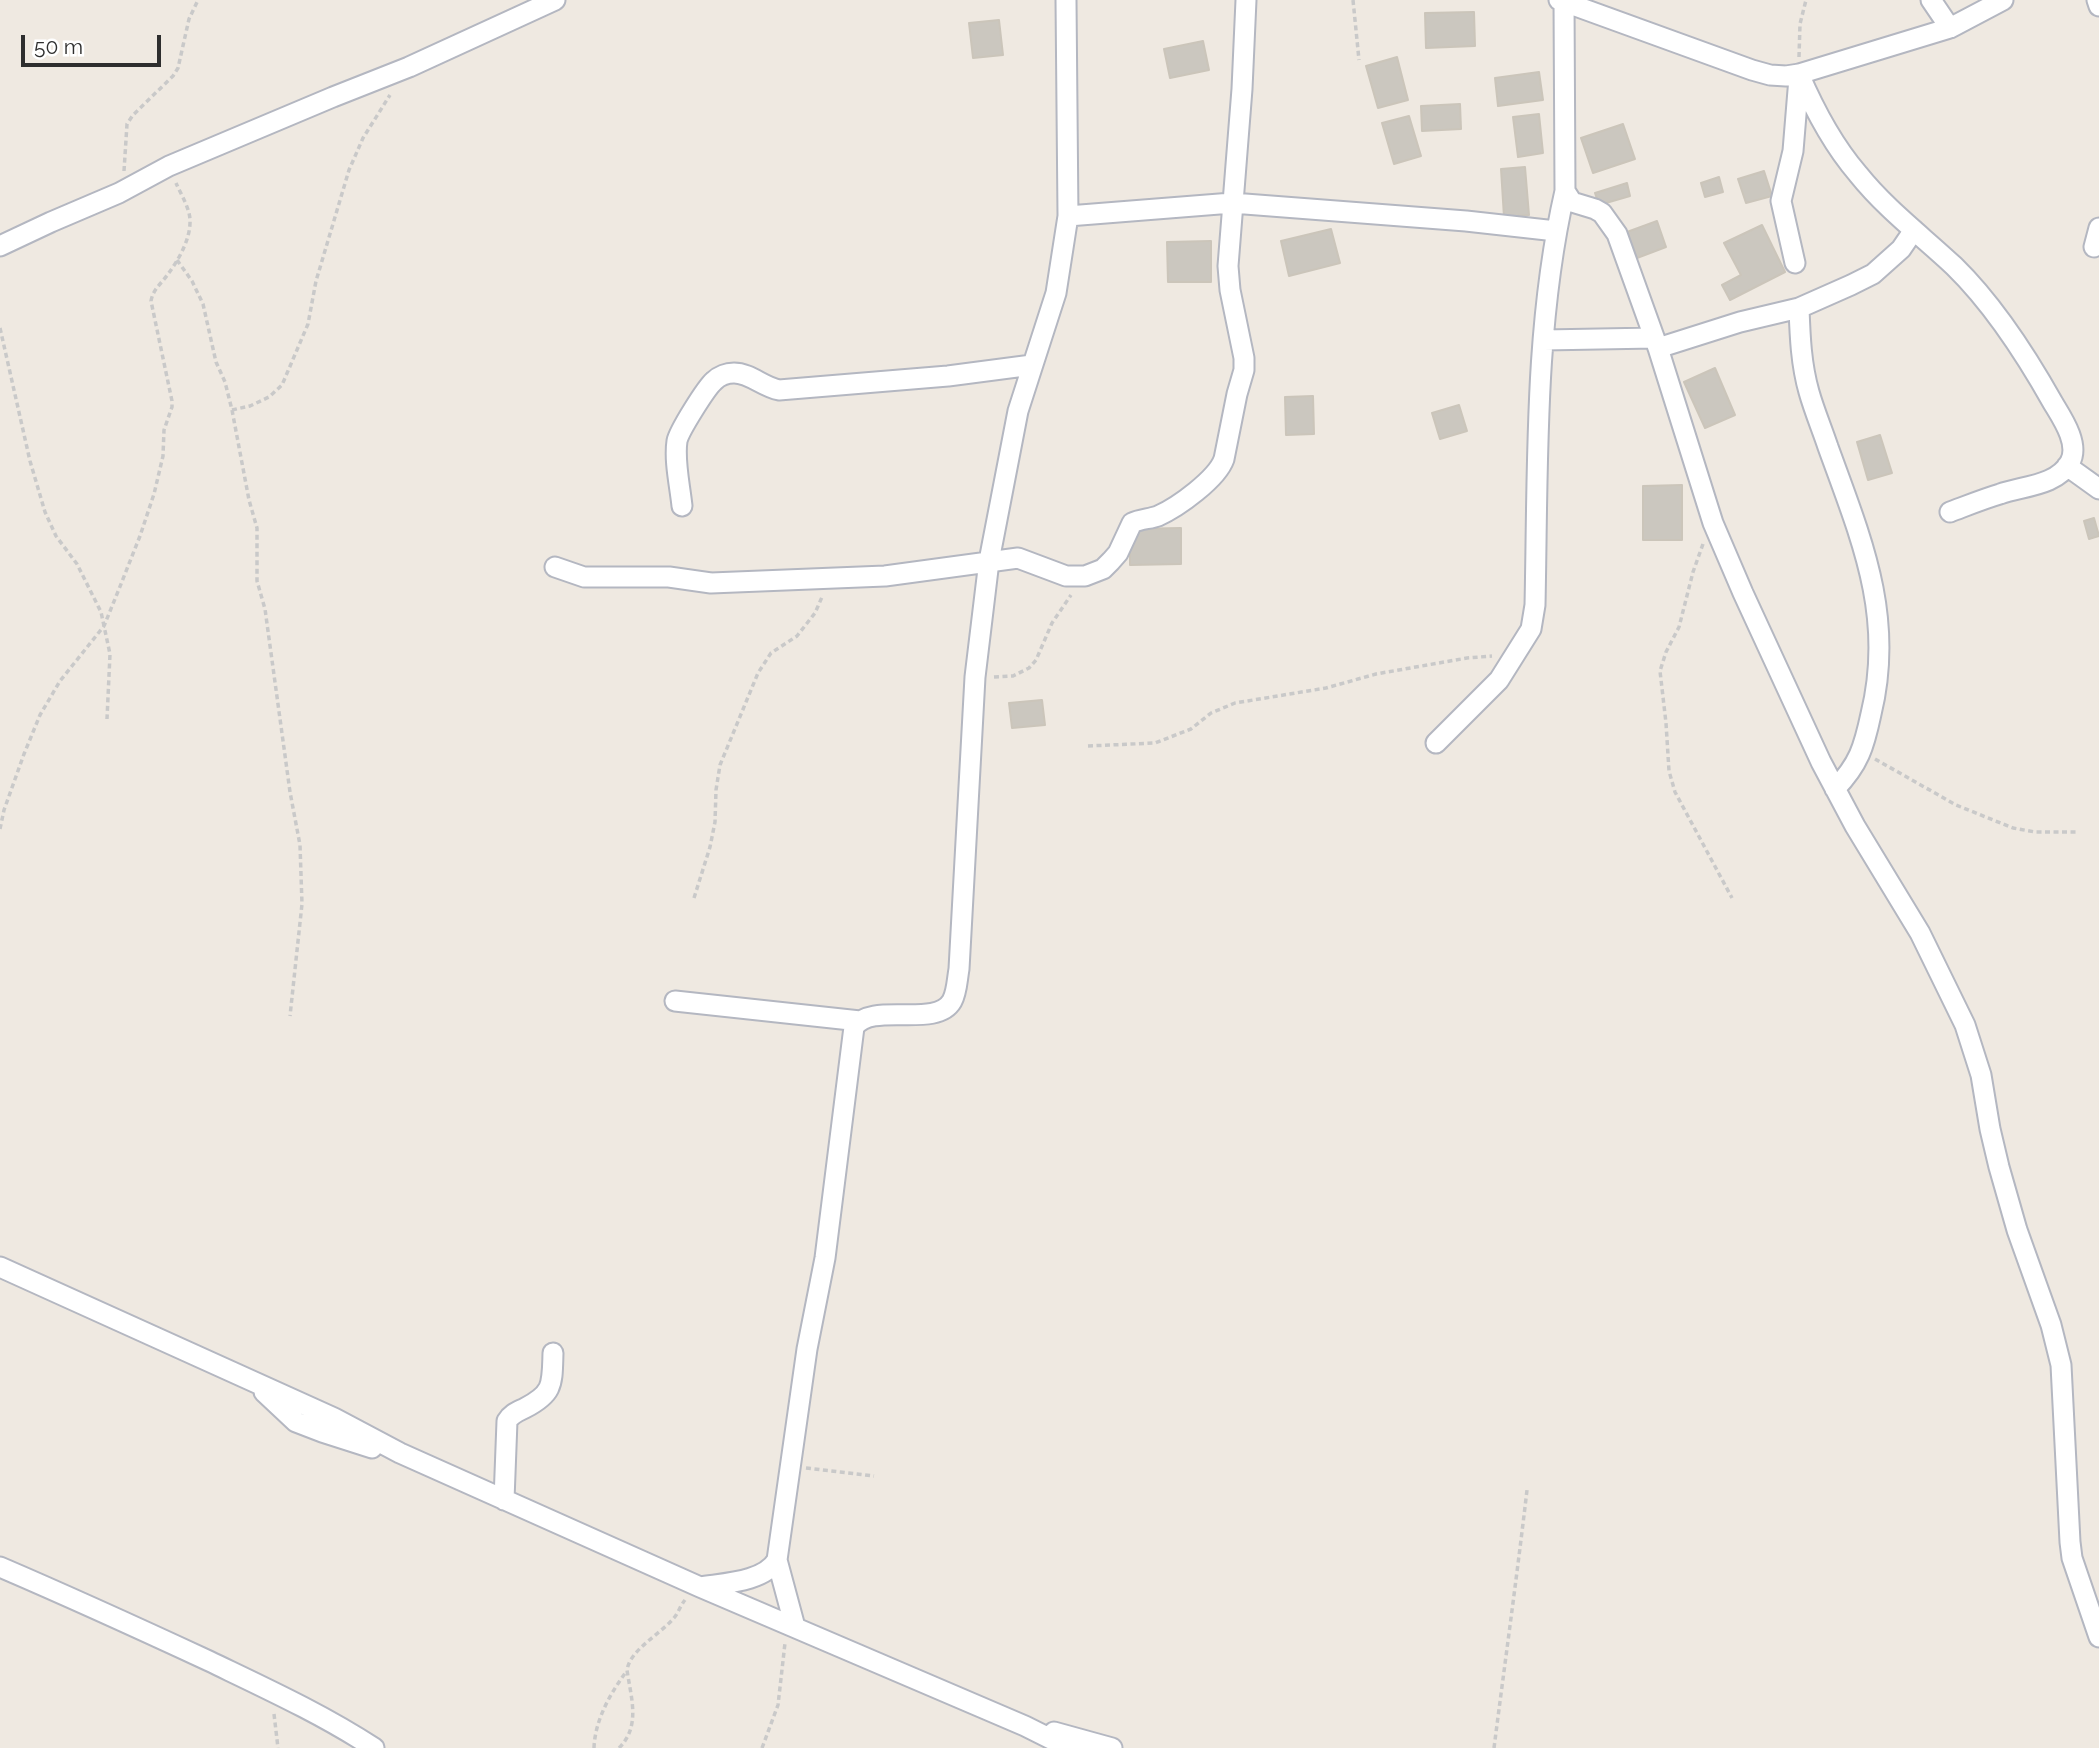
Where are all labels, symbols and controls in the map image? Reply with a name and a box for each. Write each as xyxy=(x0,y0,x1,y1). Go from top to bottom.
scale bar xyxy=(24,21,164,65)
text: 50 m xyxy=(34,34,83,59)

